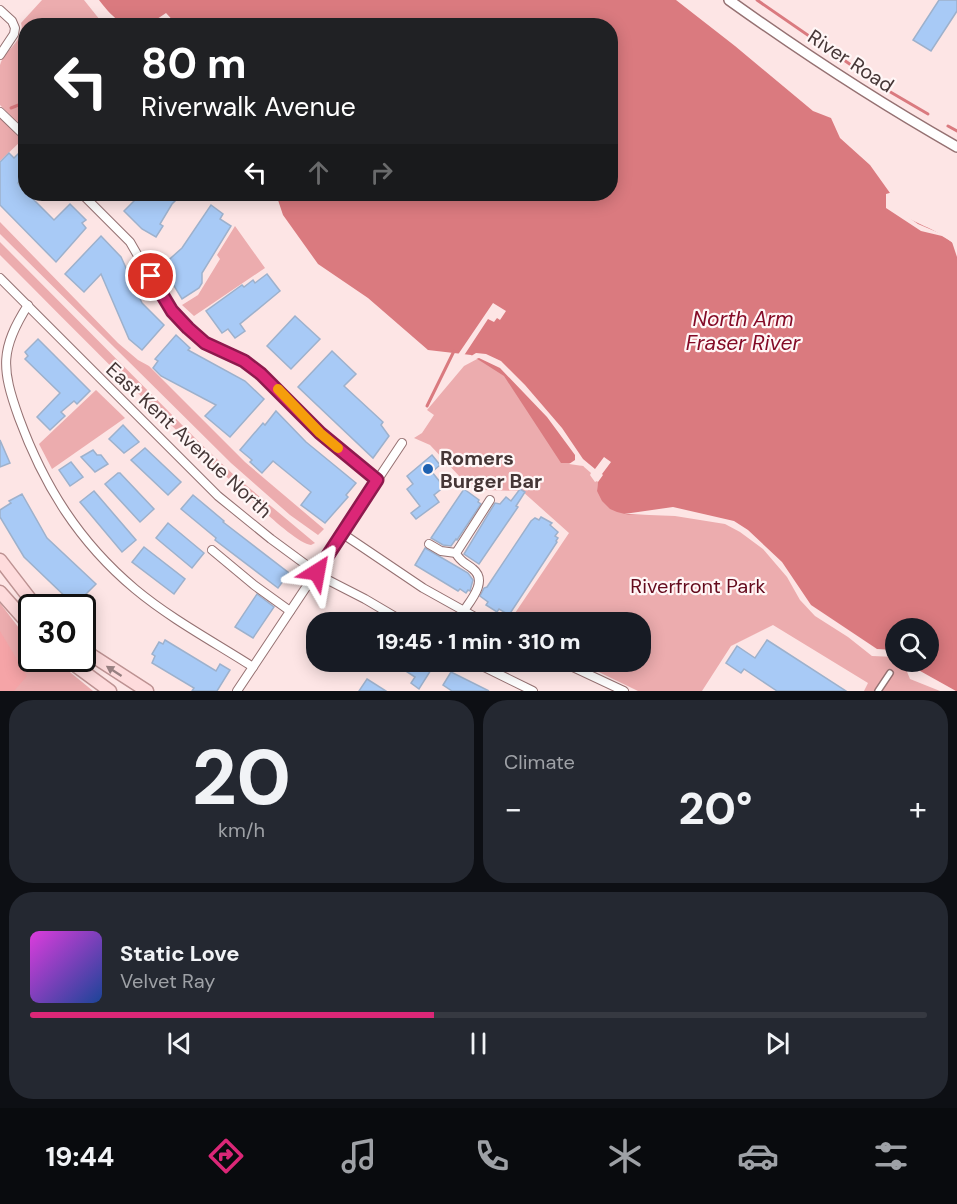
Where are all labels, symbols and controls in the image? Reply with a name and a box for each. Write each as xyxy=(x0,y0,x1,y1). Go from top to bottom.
street label: River Road xyxy=(803,24,899,98)
text: 80 m xyxy=(141,36,247,91)
icon: left xyxy=(42,42,120,120)
text: Riverwalk Avenue xyxy=(141,89,356,124)
icon: left xyxy=(239,156,272,189)
icon: ahead xyxy=(302,156,335,189)
icon: right xyxy=(365,156,398,189)
pin xyxy=(125,250,176,301)
icon: arrive xyxy=(134,259,167,292)
water label: North Arm Fraser River xyxy=(686,305,802,357)
street label: East Kent Avenue North xyxy=(101,356,277,524)
place label: Romers Burger Bar xyxy=(440,445,542,494)
marker: Romers Burger Bar xyxy=(421,462,435,476)
position arrow xyxy=(285,540,349,604)
park label: Riverfront Park xyxy=(630,573,766,599)
speed limit sign: 30 xyxy=(18,594,96,672)
map controls xyxy=(885,618,939,672)
button: search xyxy=(885,618,939,672)
text: 19:45 · 1 min · 310 m xyxy=(376,627,581,656)
one-way arrow xyxy=(106,666,122,677)
text: 20 xyxy=(192,727,291,828)
text: Climate xyxy=(504,749,575,775)
text: 20° xyxy=(678,779,753,838)
text: − xyxy=(504,787,522,830)
text: + xyxy=(909,787,927,830)
text: km/h xyxy=(218,817,265,843)
text: Static Love xyxy=(120,939,240,968)
text: Velvet Ray xyxy=(120,968,215,994)
icon: previous xyxy=(163,1027,196,1060)
icon: pause xyxy=(462,1027,495,1060)
icon: next xyxy=(761,1027,794,1060)
icon: directions xyxy=(205,1135,247,1177)
icon: music xyxy=(338,1135,380,1177)
icon: phone xyxy=(471,1135,513,1177)
icon: climate xyxy=(604,1135,646,1177)
icon: car xyxy=(737,1135,779,1177)
icon: filters xyxy=(870,1135,912,1177)
text: 19:44 xyxy=(45,1139,114,1174)

